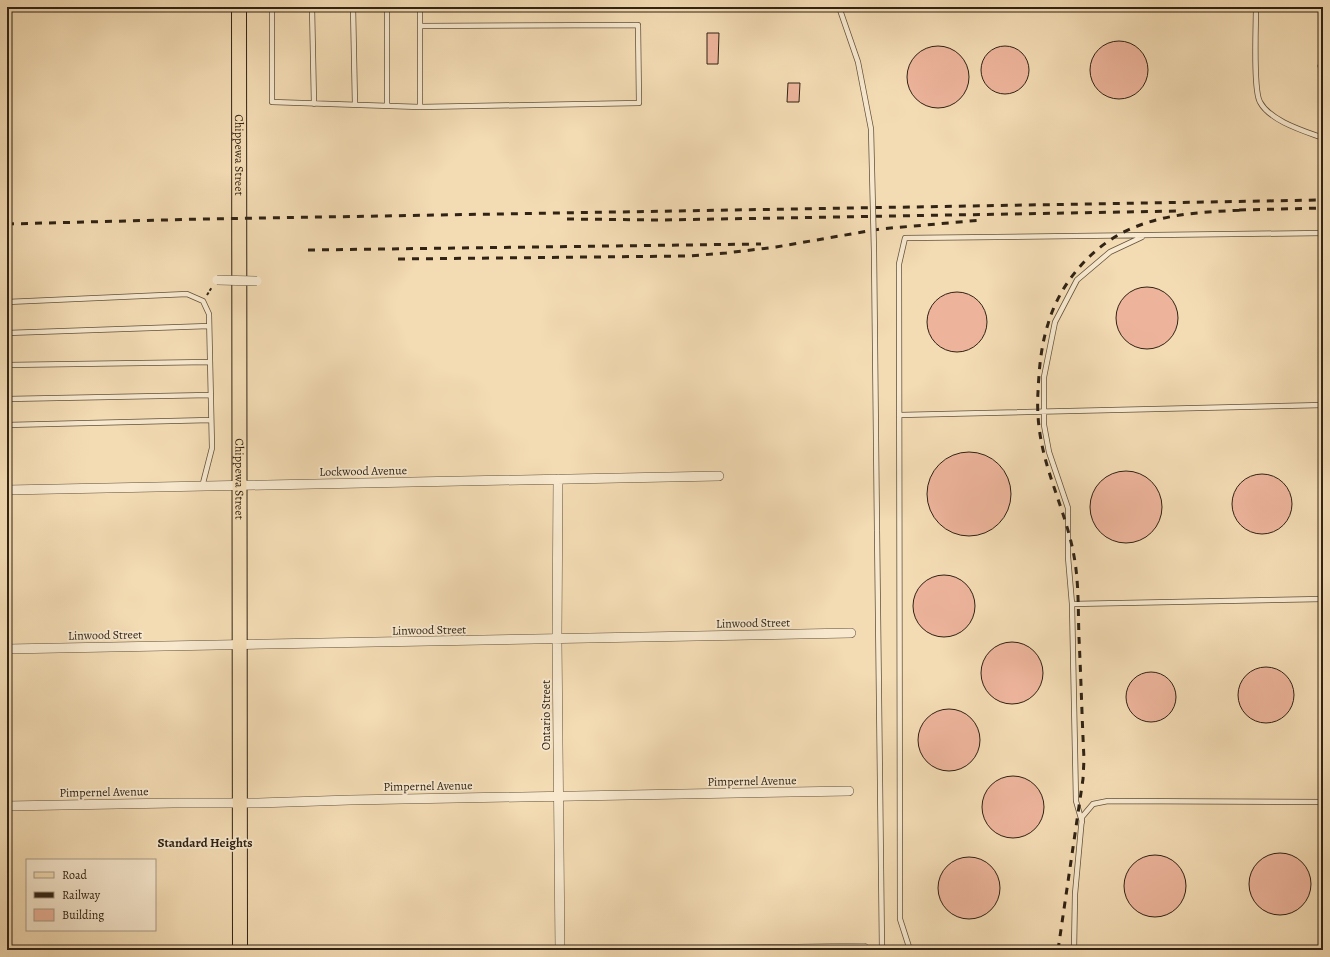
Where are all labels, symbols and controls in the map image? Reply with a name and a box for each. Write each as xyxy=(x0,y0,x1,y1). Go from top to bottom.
street label: Chippewa Street xyxy=(231,114,247,196)
street label: Chippewa Street xyxy=(231,438,248,520)
street label: Lockwood Avenue xyxy=(319,462,407,480)
street label: Linwood Street xyxy=(716,614,790,632)
street label: Linwood Street xyxy=(392,621,466,639)
street label: Linwood Street xyxy=(68,626,142,644)
street label: Ontario Street xyxy=(538,680,554,750)
street label: Pimpernel Avenue xyxy=(707,772,797,790)
street label: Pimpernel Avenue xyxy=(383,777,473,795)
street label: Pimpernel Avenue xyxy=(59,783,149,801)
district label: Standard Heights xyxy=(157,834,253,851)
legend xyxy=(26,859,156,931)
text: Road xyxy=(62,867,88,883)
text: Railway xyxy=(62,887,101,903)
text: Building xyxy=(62,907,104,923)

